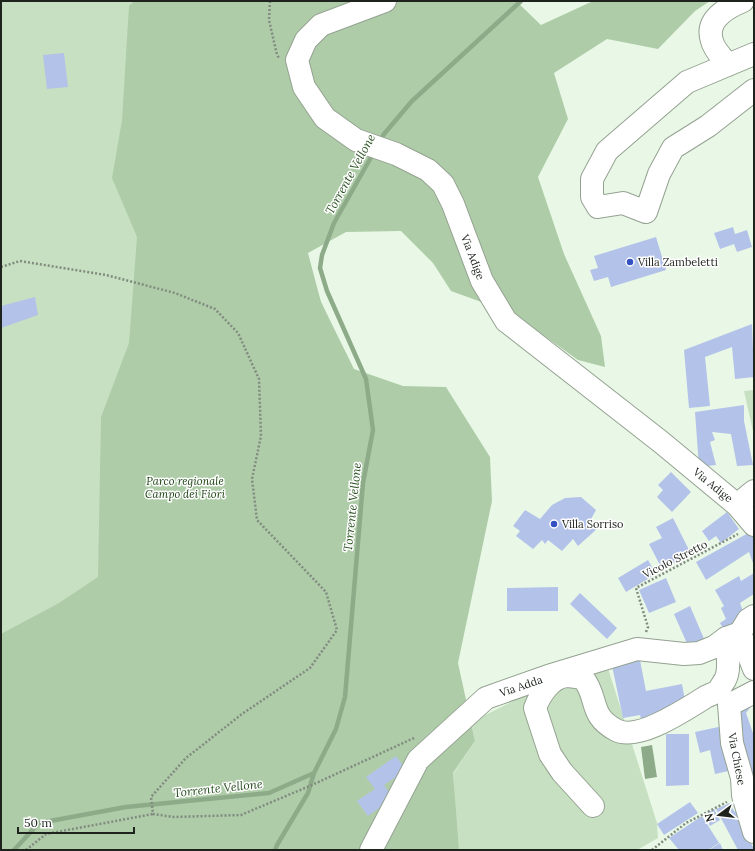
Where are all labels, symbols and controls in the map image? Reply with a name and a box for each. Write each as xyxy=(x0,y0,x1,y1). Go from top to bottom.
water label: Torrente Vellone xyxy=(322,131,378,217)
street label: Via Adige xyxy=(458,232,488,282)
place label: Villa Zambeletti xyxy=(637,255,718,269)
marker: Villa Zambeletti xyxy=(625,257,635,267)
water label: Torrente Vellone xyxy=(340,461,364,552)
street label: Via Adige xyxy=(689,464,736,505)
park label: Parco regionale Campo dei Fiori xyxy=(145,474,225,501)
place label: Villa Sorriso xyxy=(561,517,623,531)
marker: Villa Sorriso xyxy=(549,519,559,529)
street label: Vicolo Stretto xyxy=(639,537,710,582)
street label: Via Adda xyxy=(497,672,545,700)
street label: Via Chiese xyxy=(725,731,749,786)
water label: Torrente Vellone xyxy=(173,776,264,800)
north arrow xyxy=(699,795,739,835)
scale bar xyxy=(18,809,134,835)
text: N xyxy=(701,811,717,824)
text: 50 m xyxy=(24,815,52,830)

